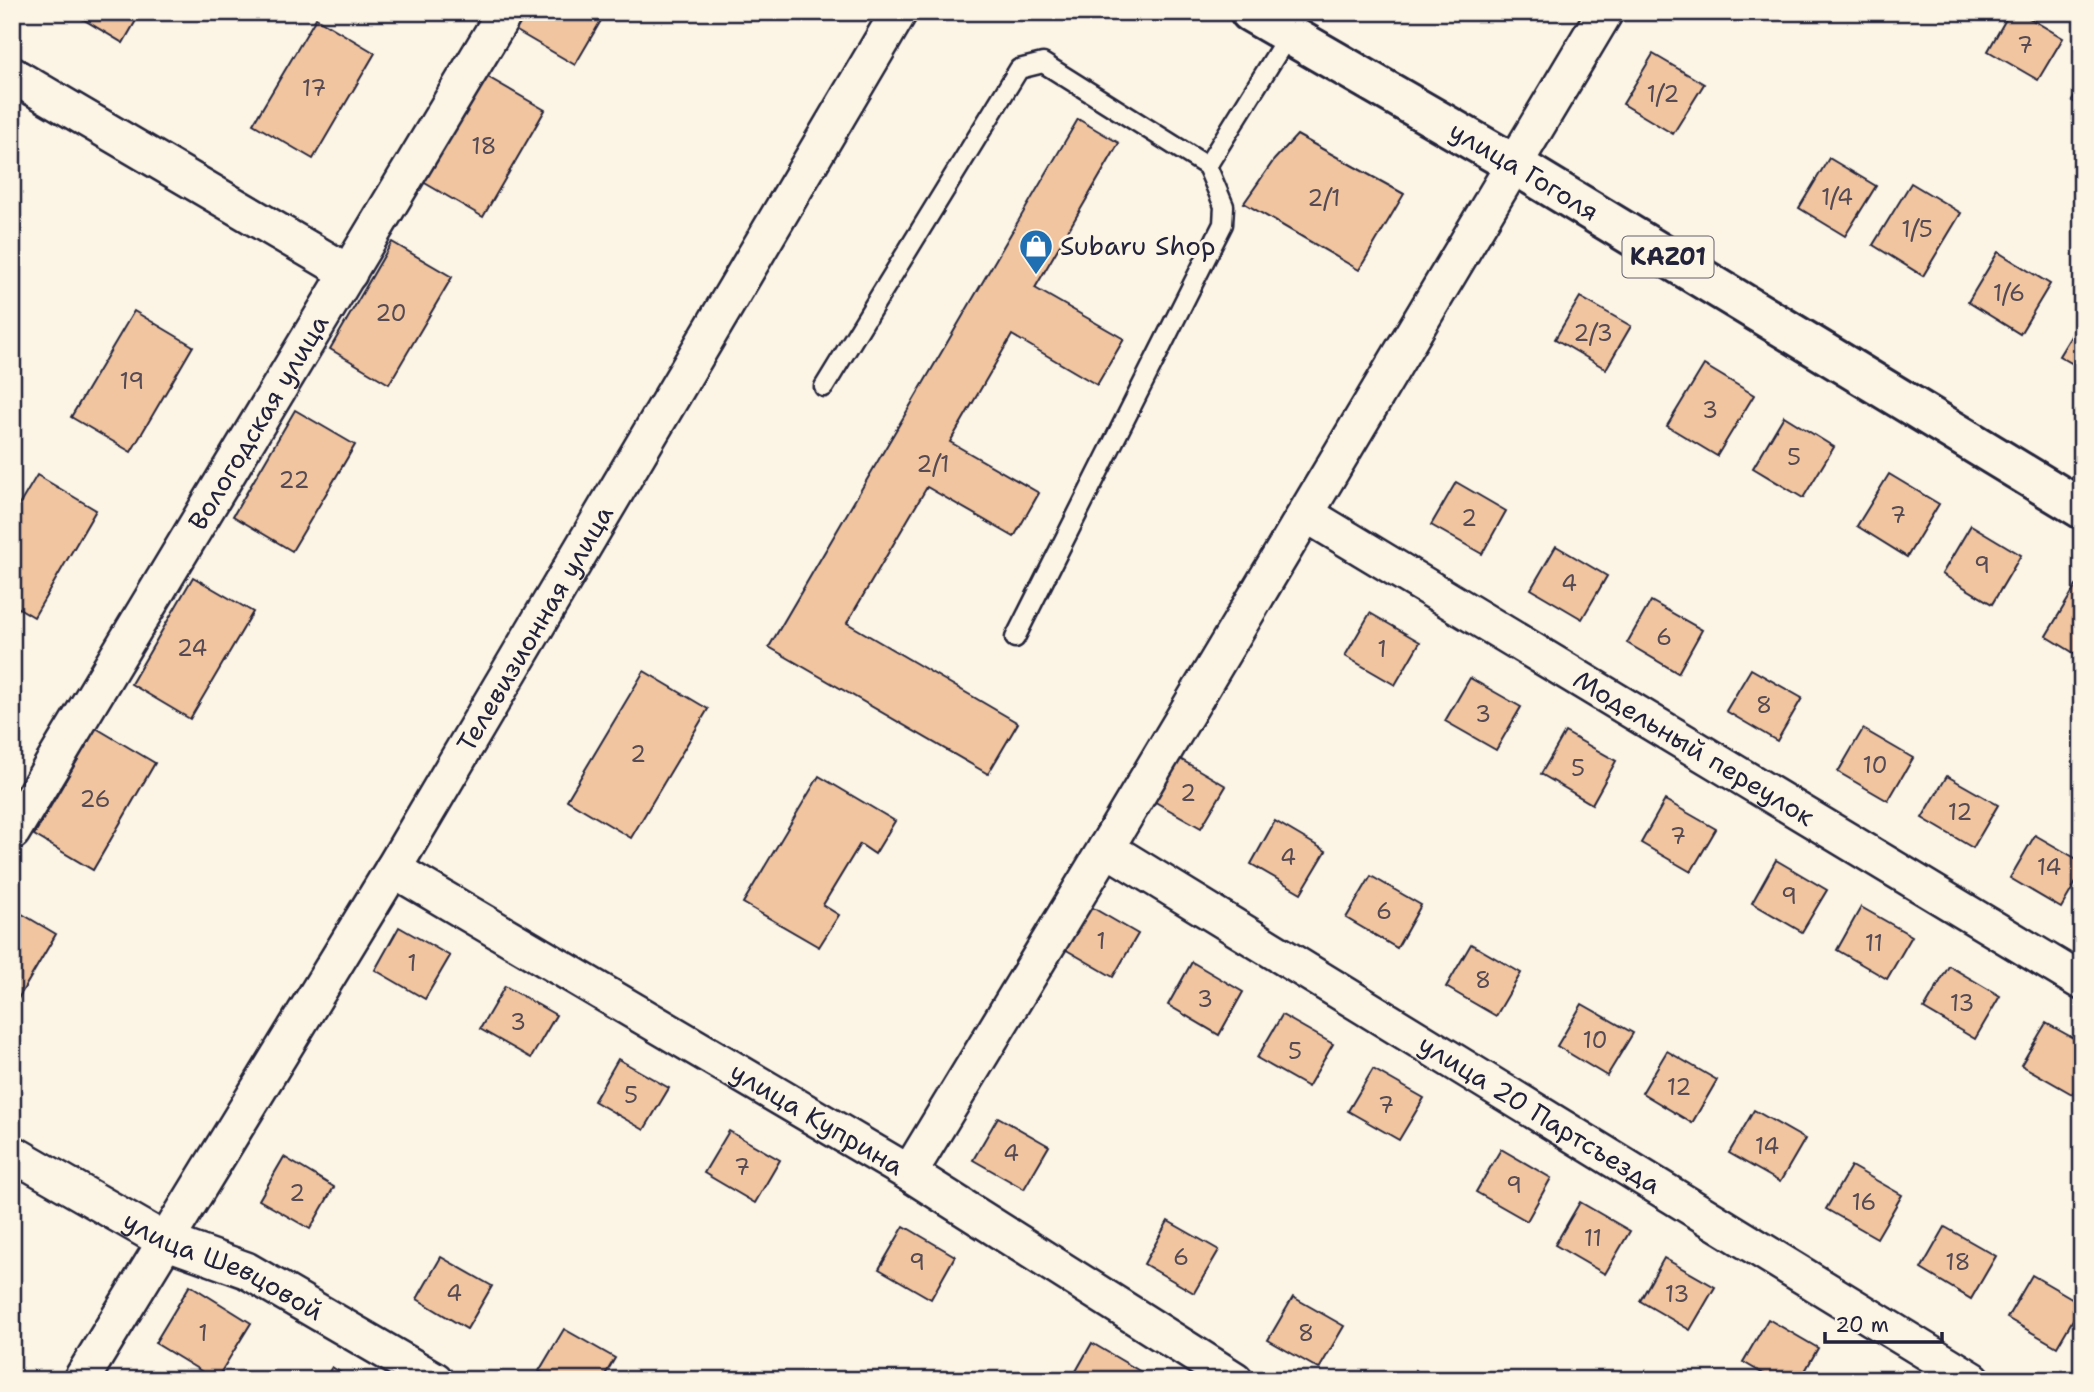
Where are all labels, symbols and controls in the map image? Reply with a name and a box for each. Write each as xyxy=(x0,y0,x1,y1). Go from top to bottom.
house number: 7 xyxy=(2017,30,2033,60)
house number: 17 xyxy=(302,73,326,103)
house number: 1/2 xyxy=(1647,79,1679,109)
street label: улица Гоголя xyxy=(1443,113,1606,229)
house number: 18 xyxy=(471,131,497,161)
house number: 1/4 xyxy=(1821,182,1853,212)
house number: 2/1 xyxy=(1307,183,1341,213)
house number: 1/5 xyxy=(1901,214,1933,244)
shop icon: Subaru Shop xyxy=(1017,227,1055,276)
place label: Subaru Shop xyxy=(1060,228,1216,263)
road number: KАZ01 xyxy=(1622,236,1714,278)
house number: 1/6 xyxy=(1993,278,2025,308)
house number: 20 xyxy=(375,298,407,328)
street label: Вологодская улица xyxy=(180,308,336,536)
house number: 2/3 xyxy=(1573,318,1613,348)
house number: 19 xyxy=(120,366,144,396)
house number: 3 xyxy=(1702,395,1718,425)
house number: 5 xyxy=(1787,442,1801,472)
house number: 2/1 xyxy=(916,449,950,479)
house number: 22 xyxy=(278,465,310,495)
street label: Телевизионная улица xyxy=(448,499,621,758)
house number: 7 xyxy=(1890,500,1906,530)
house number: 2 xyxy=(1461,503,1477,533)
house number: 9 xyxy=(1974,550,1990,580)
house number: 4 xyxy=(1561,568,1577,598)
house number: 6 xyxy=(1656,622,1672,652)
house number: 24 xyxy=(177,633,207,663)
house number: 1 xyxy=(1377,634,1387,664)
street label: Модельный переулок xyxy=(1567,661,1821,834)
house number: 8 xyxy=(1756,690,1772,720)
house number: 3 xyxy=(1475,699,1491,729)
house number: 2 xyxy=(630,739,646,769)
house number: 10 xyxy=(1862,750,1888,780)
house number: 5 xyxy=(1571,753,1585,783)
house number: 2 xyxy=(1180,778,1196,808)
house number: 26 xyxy=(79,784,111,814)
house number: 12 xyxy=(1948,797,1972,827)
house number: 7 xyxy=(1670,821,1686,851)
house number: 4 xyxy=(1280,842,1296,872)
house number: 14 xyxy=(2037,852,2061,882)
house number: 9 xyxy=(1781,881,1797,911)
house number: 6 xyxy=(1376,896,1392,926)
house number: 1 xyxy=(1096,926,1106,956)
house number: 11 xyxy=(1865,928,1883,958)
house number: 1 xyxy=(407,948,417,978)
house number: 8 xyxy=(1475,965,1491,995)
house number: 3 xyxy=(1197,984,1213,1014)
house number: 13 xyxy=(1950,988,1974,1018)
house number: 3 xyxy=(510,1007,526,1037)
house number: 10 xyxy=(1582,1025,1608,1055)
street label: улица 20 Партсъезда xyxy=(1412,1026,1668,1202)
house number: 5 xyxy=(1288,1036,1302,1066)
street label: улица Куприна xyxy=(724,1054,910,1183)
house number: 12 xyxy=(1667,1072,1691,1102)
house number: 5 xyxy=(624,1080,638,1110)
house number: 7 xyxy=(1378,1090,1394,1120)
house number: 14 xyxy=(1755,1131,1779,1161)
house number: 4 xyxy=(1003,1138,1019,1168)
house number: 7 xyxy=(734,1152,750,1182)
house number: 9 xyxy=(1506,1170,1522,1200)
house number: 2 xyxy=(289,1178,305,1208)
house number: 16 xyxy=(1852,1187,1876,1217)
street label: улица Шевцовой xyxy=(117,1203,330,1328)
house number: 11 xyxy=(1584,1223,1602,1253)
house number: 6 xyxy=(1173,1242,1189,1272)
house number: 9 xyxy=(909,1247,925,1277)
house number: 18 xyxy=(1945,1247,1971,1277)
house number: 4 xyxy=(446,1278,462,1308)
house number: 13 xyxy=(1665,1279,1689,1309)
scale bar xyxy=(1825,1301,1942,1345)
text: 20 m xyxy=(1835,1311,1889,1339)
house number: 1 xyxy=(198,1318,208,1348)
house number: 8 xyxy=(1298,1318,1314,1348)

